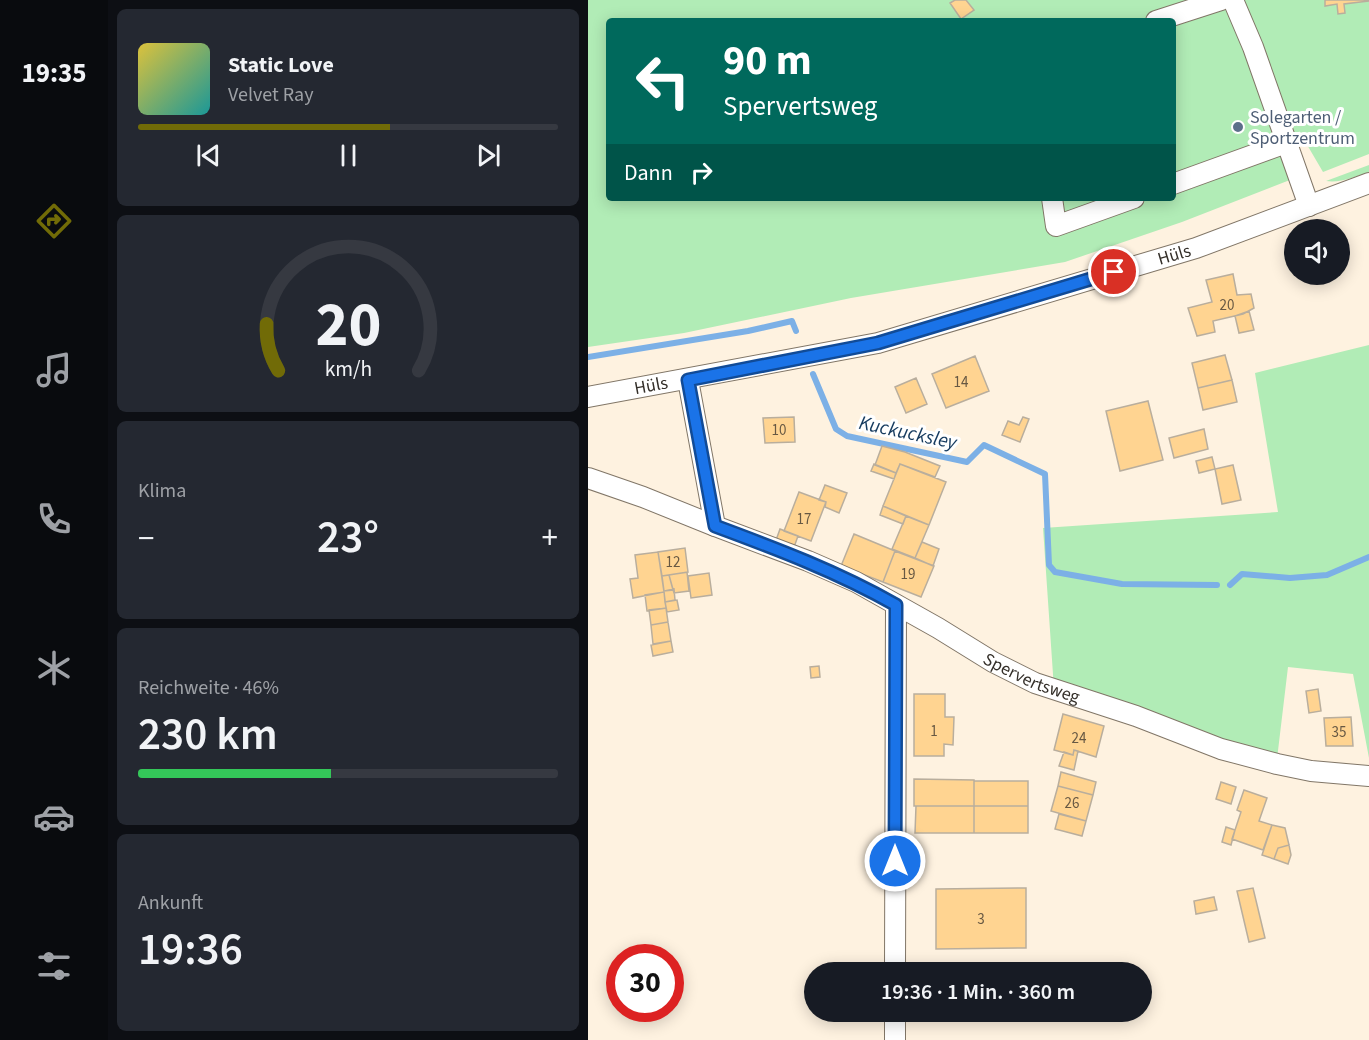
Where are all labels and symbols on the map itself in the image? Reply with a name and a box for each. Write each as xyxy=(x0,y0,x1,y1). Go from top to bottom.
place label: Solegarten / Sportzentrum xyxy=(1250,105,1355,151)
marker: Solegarten / Sportzentrum xyxy=(1231,120,1245,134)
street label: Hüls xyxy=(1155,238,1194,272)
pin xyxy=(1088,246,1139,297)
house number: 20 xyxy=(1220,295,1234,316)
street label: Hüls xyxy=(632,370,670,401)
house number: 14 xyxy=(954,372,969,393)
water label: Kuckucksley xyxy=(856,409,960,457)
house number: 10 xyxy=(772,420,786,441)
house number: 17 xyxy=(797,509,811,530)
house number: 12 xyxy=(666,552,680,573)
house number: 19 xyxy=(901,564,915,585)
street label: Spervertsweg xyxy=(978,647,1083,710)
house number: 1 xyxy=(930,721,938,742)
house number: 35 xyxy=(1332,722,1346,743)
house number: 24 xyxy=(1072,728,1087,749)
house number: 26 xyxy=(1065,793,1079,814)
position arrow xyxy=(863,829,927,893)
house number: 3 xyxy=(977,909,985,930)
speed limit sign: 30 xyxy=(606,944,684,1022)

